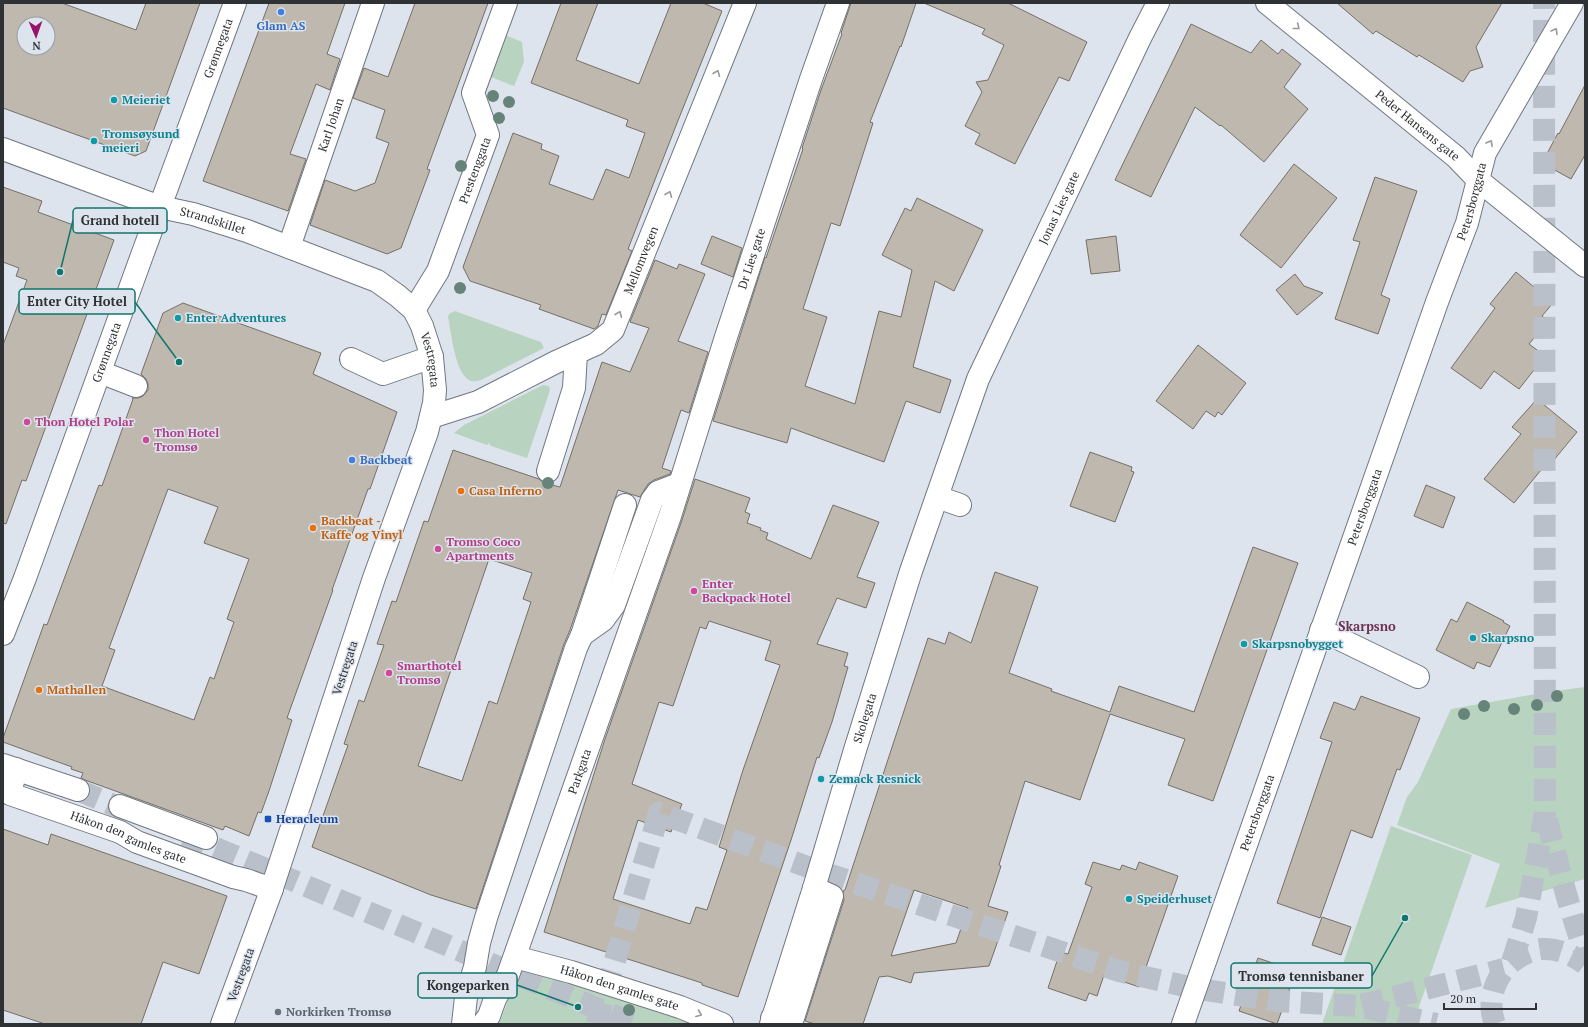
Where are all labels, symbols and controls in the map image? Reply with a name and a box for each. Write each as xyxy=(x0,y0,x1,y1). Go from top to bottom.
marker: Glam AS xyxy=(276,7,286,17)
north arrow xyxy=(16,16,56,56)
street label: Grønnegata xyxy=(200,16,236,80)
place label: Glam AS xyxy=(257,18,306,33)
one-way arrow xyxy=(1293,22,1300,29)
one-way arrow xyxy=(1551,28,1558,35)
text: N xyxy=(31,39,41,53)
one-way arrow xyxy=(713,70,721,77)
street label: Peder Hansens gate xyxy=(1372,86,1463,164)
place label: Meieriet xyxy=(122,92,171,107)
marker: Meieriet xyxy=(109,95,119,105)
street label: Karl Johan xyxy=(314,96,347,154)
place label: Tromsøysund meieri xyxy=(102,126,180,155)
street label: Prestenggata xyxy=(455,135,494,206)
marker: Tromsøysund meieri xyxy=(89,136,99,146)
one-way arrow xyxy=(1486,140,1493,147)
street label: Petersborggata xyxy=(1453,161,1489,242)
street label: Jonas Lies gate xyxy=(1035,169,1083,247)
one-way arrow xyxy=(664,190,672,197)
street label: Strandskillet xyxy=(179,203,248,237)
callout: Grand hotell xyxy=(73,208,167,233)
text: Grand hotell xyxy=(81,211,159,229)
street label: Mellomvegen xyxy=(620,224,661,296)
street label: Dr Lies gate xyxy=(734,226,768,291)
callout: Enter City Hotel xyxy=(19,289,135,314)
text: Enter City Hotel xyxy=(27,292,127,310)
place label: Enter Adventures xyxy=(186,310,287,325)
one-way arrow xyxy=(615,311,623,318)
marker: Enter Adventures xyxy=(173,313,183,323)
street label: Grønnegata xyxy=(89,320,124,384)
street label: Vestregata xyxy=(417,330,443,388)
place label: Thon Hotel Polar xyxy=(35,414,135,429)
marker: Thon Hotel Polar xyxy=(22,417,32,427)
place label: Thon Hotel Tromsø xyxy=(154,425,219,454)
marker: Thon Hotel Tromsø xyxy=(141,435,151,445)
place label: Backbeat xyxy=(360,452,412,467)
marker: Backbeat xyxy=(347,455,357,465)
street label: Petersborggata xyxy=(1344,467,1385,547)
place label: Casa Inferno xyxy=(469,483,542,498)
marker: Casa Inferno xyxy=(456,486,466,496)
place label: Backbeat - Kaffe og Vinyl xyxy=(321,513,402,542)
marker: Backbeat - Kaffe og Vinyl xyxy=(308,523,318,533)
place label: Tromso Coco Apartments xyxy=(446,534,520,563)
marker: Tromso Coco Apartments xyxy=(433,544,443,554)
place label: Enter Backpack Hotel xyxy=(702,576,791,605)
marker: Enter Backpack Hotel xyxy=(689,586,699,596)
district label: Skarpsno xyxy=(1338,617,1396,635)
place label: Skarpsno xyxy=(1481,630,1534,645)
marker: Skarpsno xyxy=(1468,633,1478,643)
place label: Skarpsnobygget xyxy=(1252,636,1343,651)
street label: Vestregata xyxy=(329,639,360,697)
marker: Skarpsnobygget xyxy=(1239,639,1249,649)
place label: Smarthotel Tromsø xyxy=(397,658,461,687)
marker: Smarthotel Tromsø xyxy=(384,668,394,678)
place label: Mathallen xyxy=(47,682,106,697)
marker: Mathallen xyxy=(34,685,44,695)
street label: Skolegata xyxy=(850,691,879,745)
street label: Parkgata xyxy=(564,747,594,796)
place label: Zemack Resnick xyxy=(829,771,921,786)
street label: Petersborggata xyxy=(1236,772,1277,853)
marker: Zemack Resnick xyxy=(816,774,826,784)
street label: Håkon den gamles gate xyxy=(69,807,189,866)
place label: Heracleum xyxy=(276,811,338,826)
marker: Heracleum xyxy=(263,814,273,824)
place label: Speiderhuset xyxy=(1137,891,1212,906)
marker: Speiderhuset xyxy=(1124,894,1134,904)
street label: Vestregata xyxy=(224,946,257,1004)
street label: Håkon den gamles gate xyxy=(559,961,681,1013)
callout: Tromsø tennisbaner xyxy=(1231,963,1372,988)
text: Tromsø tennisbaner xyxy=(1238,967,1364,985)
callout: Kongeparken xyxy=(418,973,517,998)
text: Kongeparken xyxy=(427,976,510,994)
scale bar xyxy=(1444,985,1536,1011)
text: 20 m xyxy=(1450,991,1477,1006)
place label: Norkirken Tromsø xyxy=(286,1004,391,1019)
marker: Norkirken Tromsø xyxy=(273,1007,283,1017)
one-way arrow xyxy=(696,1010,703,1018)

